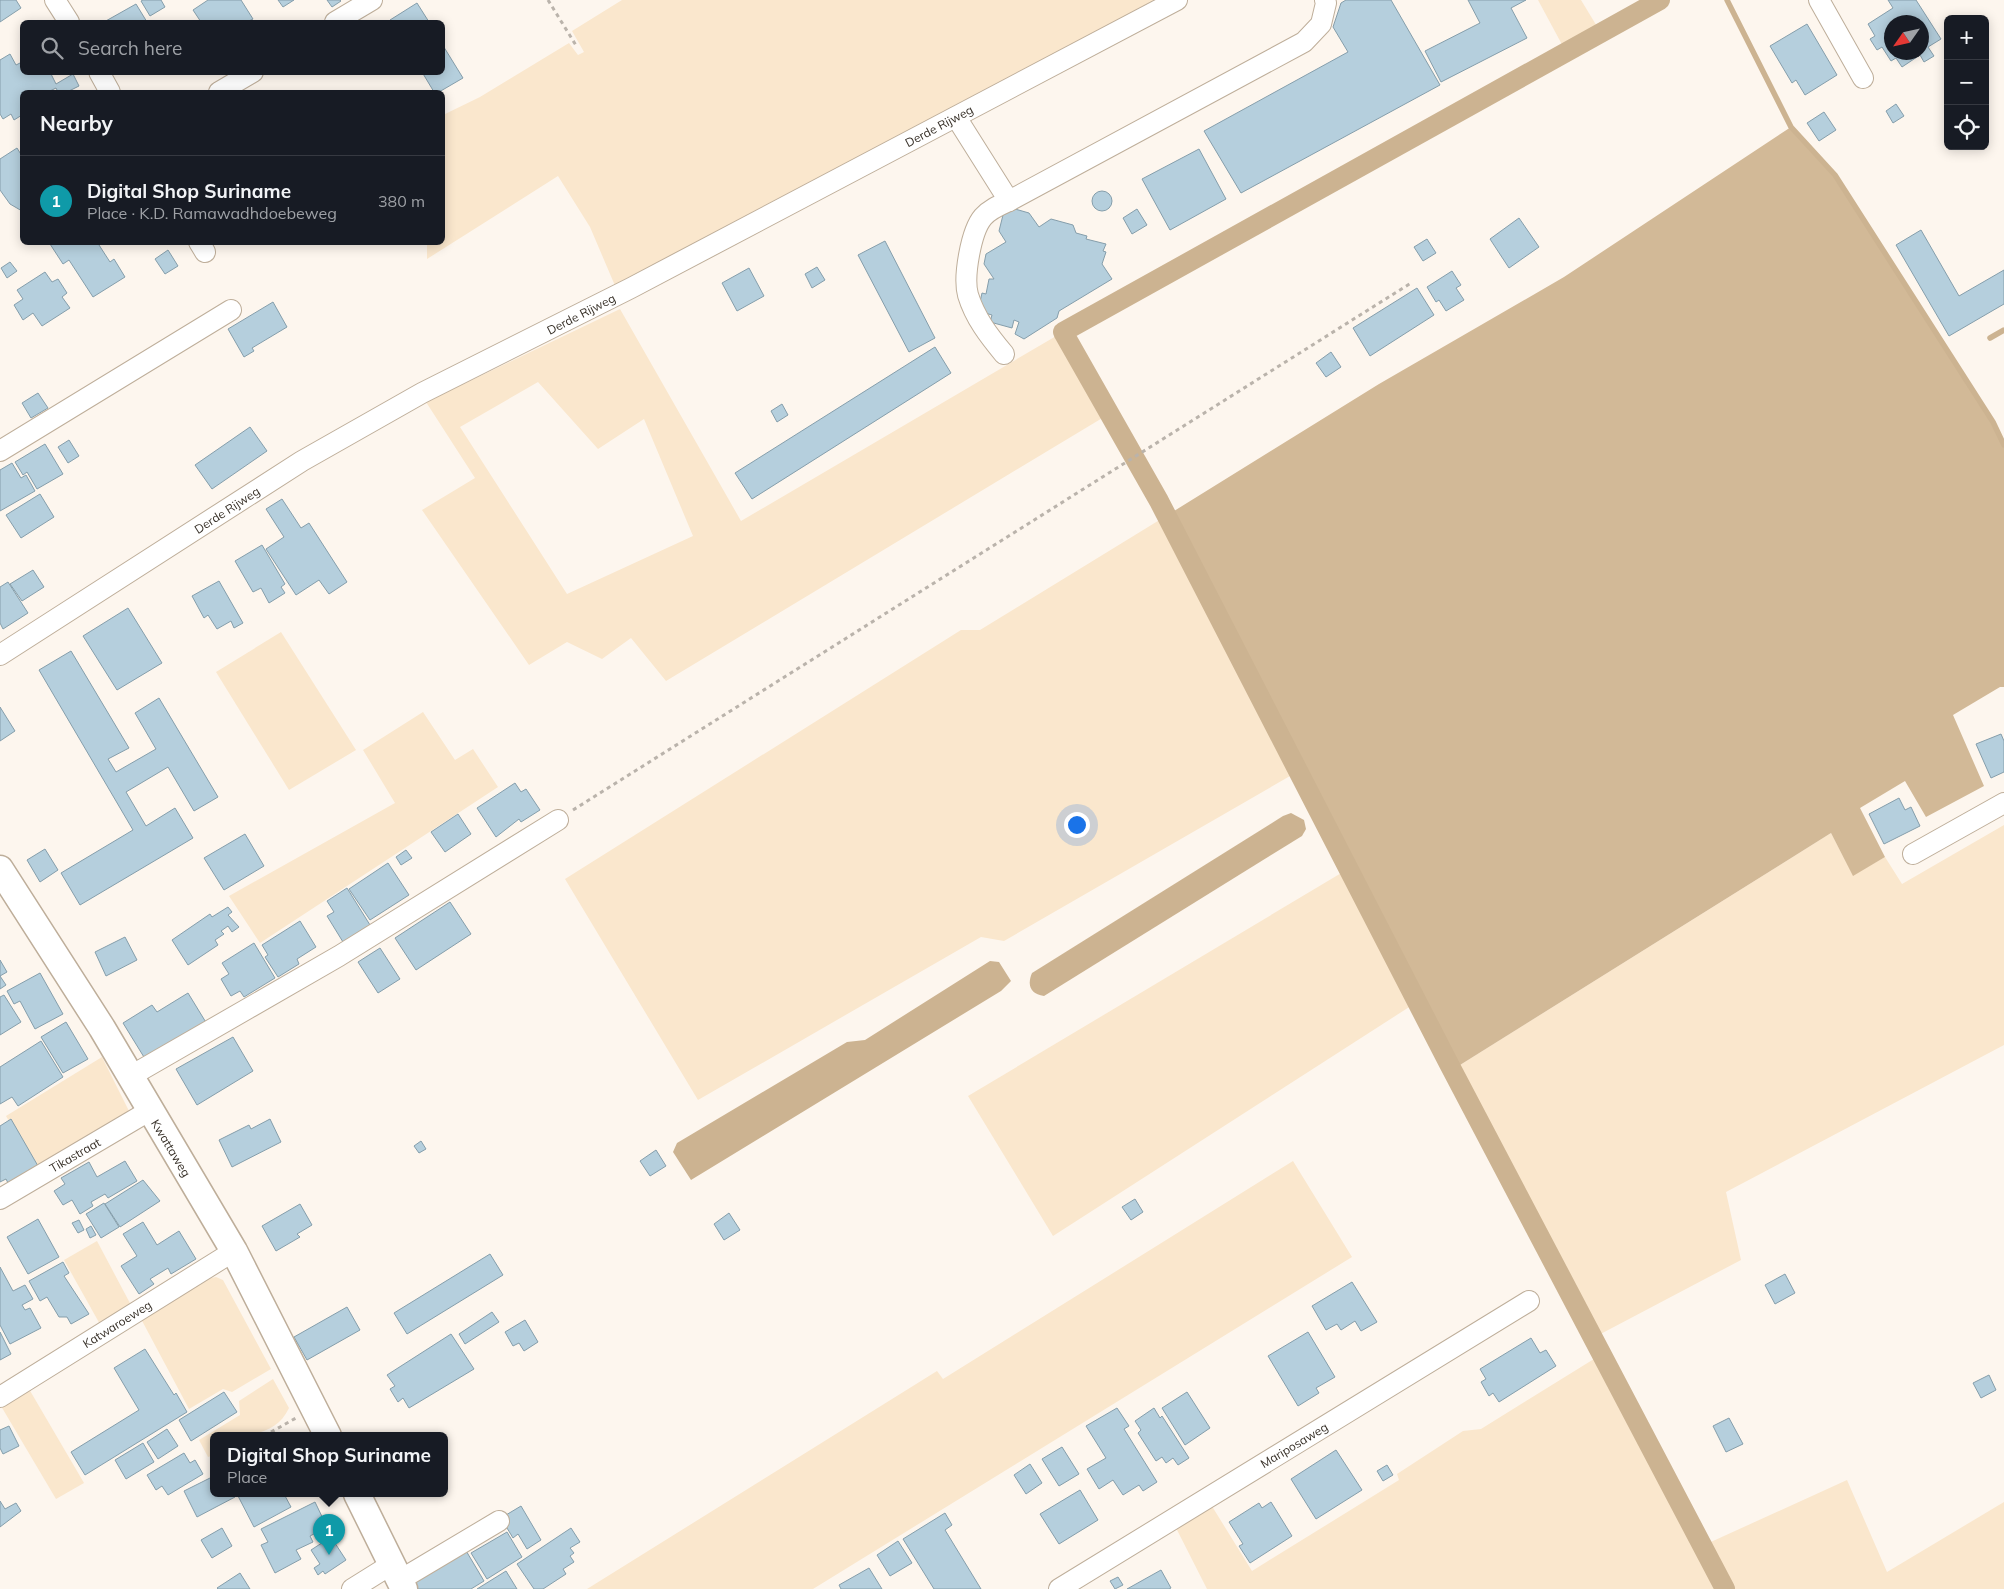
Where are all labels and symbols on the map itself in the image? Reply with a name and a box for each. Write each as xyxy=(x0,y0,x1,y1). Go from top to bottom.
north arrow xyxy=(1884,15,1929,60)
street label: Derde Rijweg xyxy=(902,102,976,150)
street label: Derde Rijweg xyxy=(544,290,618,338)
street label: Derde Rijweg xyxy=(192,483,262,537)
your location xyxy=(1064,812,1090,838)
street label: Kwattaweg xyxy=(148,1117,194,1179)
street label: Tikastraat xyxy=(47,1134,103,1176)
street label: Katwaroeweg xyxy=(80,1297,154,1351)
street label: Mariposaweg xyxy=(1258,1419,1330,1471)
pin: 1 xyxy=(313,1514,345,1555)

